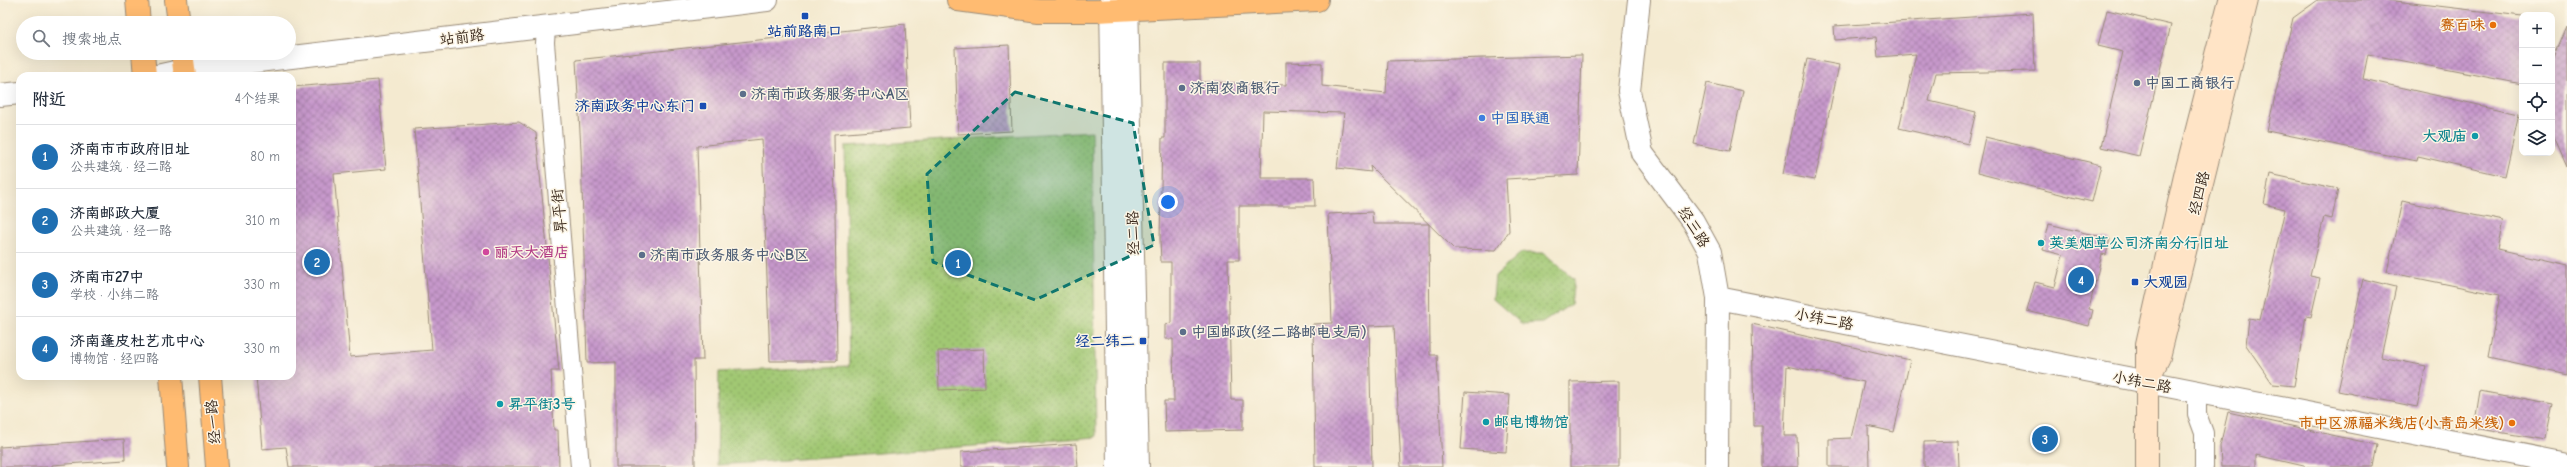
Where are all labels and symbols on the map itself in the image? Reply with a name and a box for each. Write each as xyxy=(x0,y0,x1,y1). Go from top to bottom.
marker: 站前路南口 xyxy=(800,11,810,21)
place label: 赛百味 xyxy=(2440,16,2485,34)
marker: 赛百味 xyxy=(2488,20,2498,30)
place label: 站前路南口 xyxy=(767,22,843,40)
street label: 站前路 xyxy=(439,25,485,49)
place label: 中国工商银行 xyxy=(2145,74,2235,92)
marker: 中国工商银行 xyxy=(2132,78,2142,88)
place label: 济南农商银行 xyxy=(1190,79,1280,97)
marker: 济南农商银行 xyxy=(1177,83,1187,93)
place label: 济南市政务服务中心A区 xyxy=(751,85,909,103)
marker: 济南市政务服务中心A区 xyxy=(738,89,748,99)
place label: 济南政务中心东门 xyxy=(575,97,695,115)
marker: 济南政务中心东门 xyxy=(698,101,708,111)
place label: 中国联通 xyxy=(1490,109,1550,127)
marker: 中国联通 xyxy=(1477,113,1487,123)
place label: 大观庙 xyxy=(2422,127,2467,145)
marker: 大观庙 xyxy=(2470,131,2480,141)
street label: 经四路 xyxy=(2185,169,2213,217)
street label: 昇平街 xyxy=(548,188,570,234)
your location xyxy=(1158,192,1178,212)
street label: 经三路 xyxy=(1674,203,1714,251)
street label: 经二路 xyxy=(1124,210,1142,256)
place label: 英美烟草公司济南分行旧址 xyxy=(2049,234,2229,252)
marker: 英美烟草公司济南分行旧址 xyxy=(2036,238,2046,248)
place label: 丽天大酒店 xyxy=(494,243,569,261)
place label: 济南市政务服务中心B区 xyxy=(650,246,809,264)
pin: 2 xyxy=(304,247,330,277)
marker: 丽天大酒店 xyxy=(481,247,491,257)
pin: 1 xyxy=(945,248,971,278)
marker: 济南市政务服务中心B区 xyxy=(637,250,647,260)
pin: 4 xyxy=(2068,265,2094,295)
place label: 大观园 xyxy=(2143,273,2188,291)
marker: 大观园 xyxy=(2130,277,2140,287)
street label: 小纬二路 xyxy=(1793,304,1855,334)
place label: 中国邮政(经二路邮电支局) xyxy=(1191,323,1367,341)
marker: 中国邮政(经二路邮电支局) xyxy=(1178,327,1188,337)
place label: 经二纬二 xyxy=(1075,332,1135,350)
marker: 经二纬二 xyxy=(1138,336,1148,346)
street label: 小纬二路 xyxy=(2111,367,2173,397)
place label: 昇平街3号 xyxy=(508,395,575,413)
street label: 经一路 xyxy=(202,399,224,445)
marker: 昇平街3号 xyxy=(495,399,505,409)
place label: 邮电博物馆 xyxy=(1494,413,1569,431)
place label: 市中区源福米线店(小青岛米线) xyxy=(2298,414,2504,432)
marker: 邮电博物馆 xyxy=(1481,417,1491,427)
marker: 市中区源福米线店(小青岛米线) xyxy=(2507,418,2517,428)
pin: 3 xyxy=(2032,424,2058,454)

